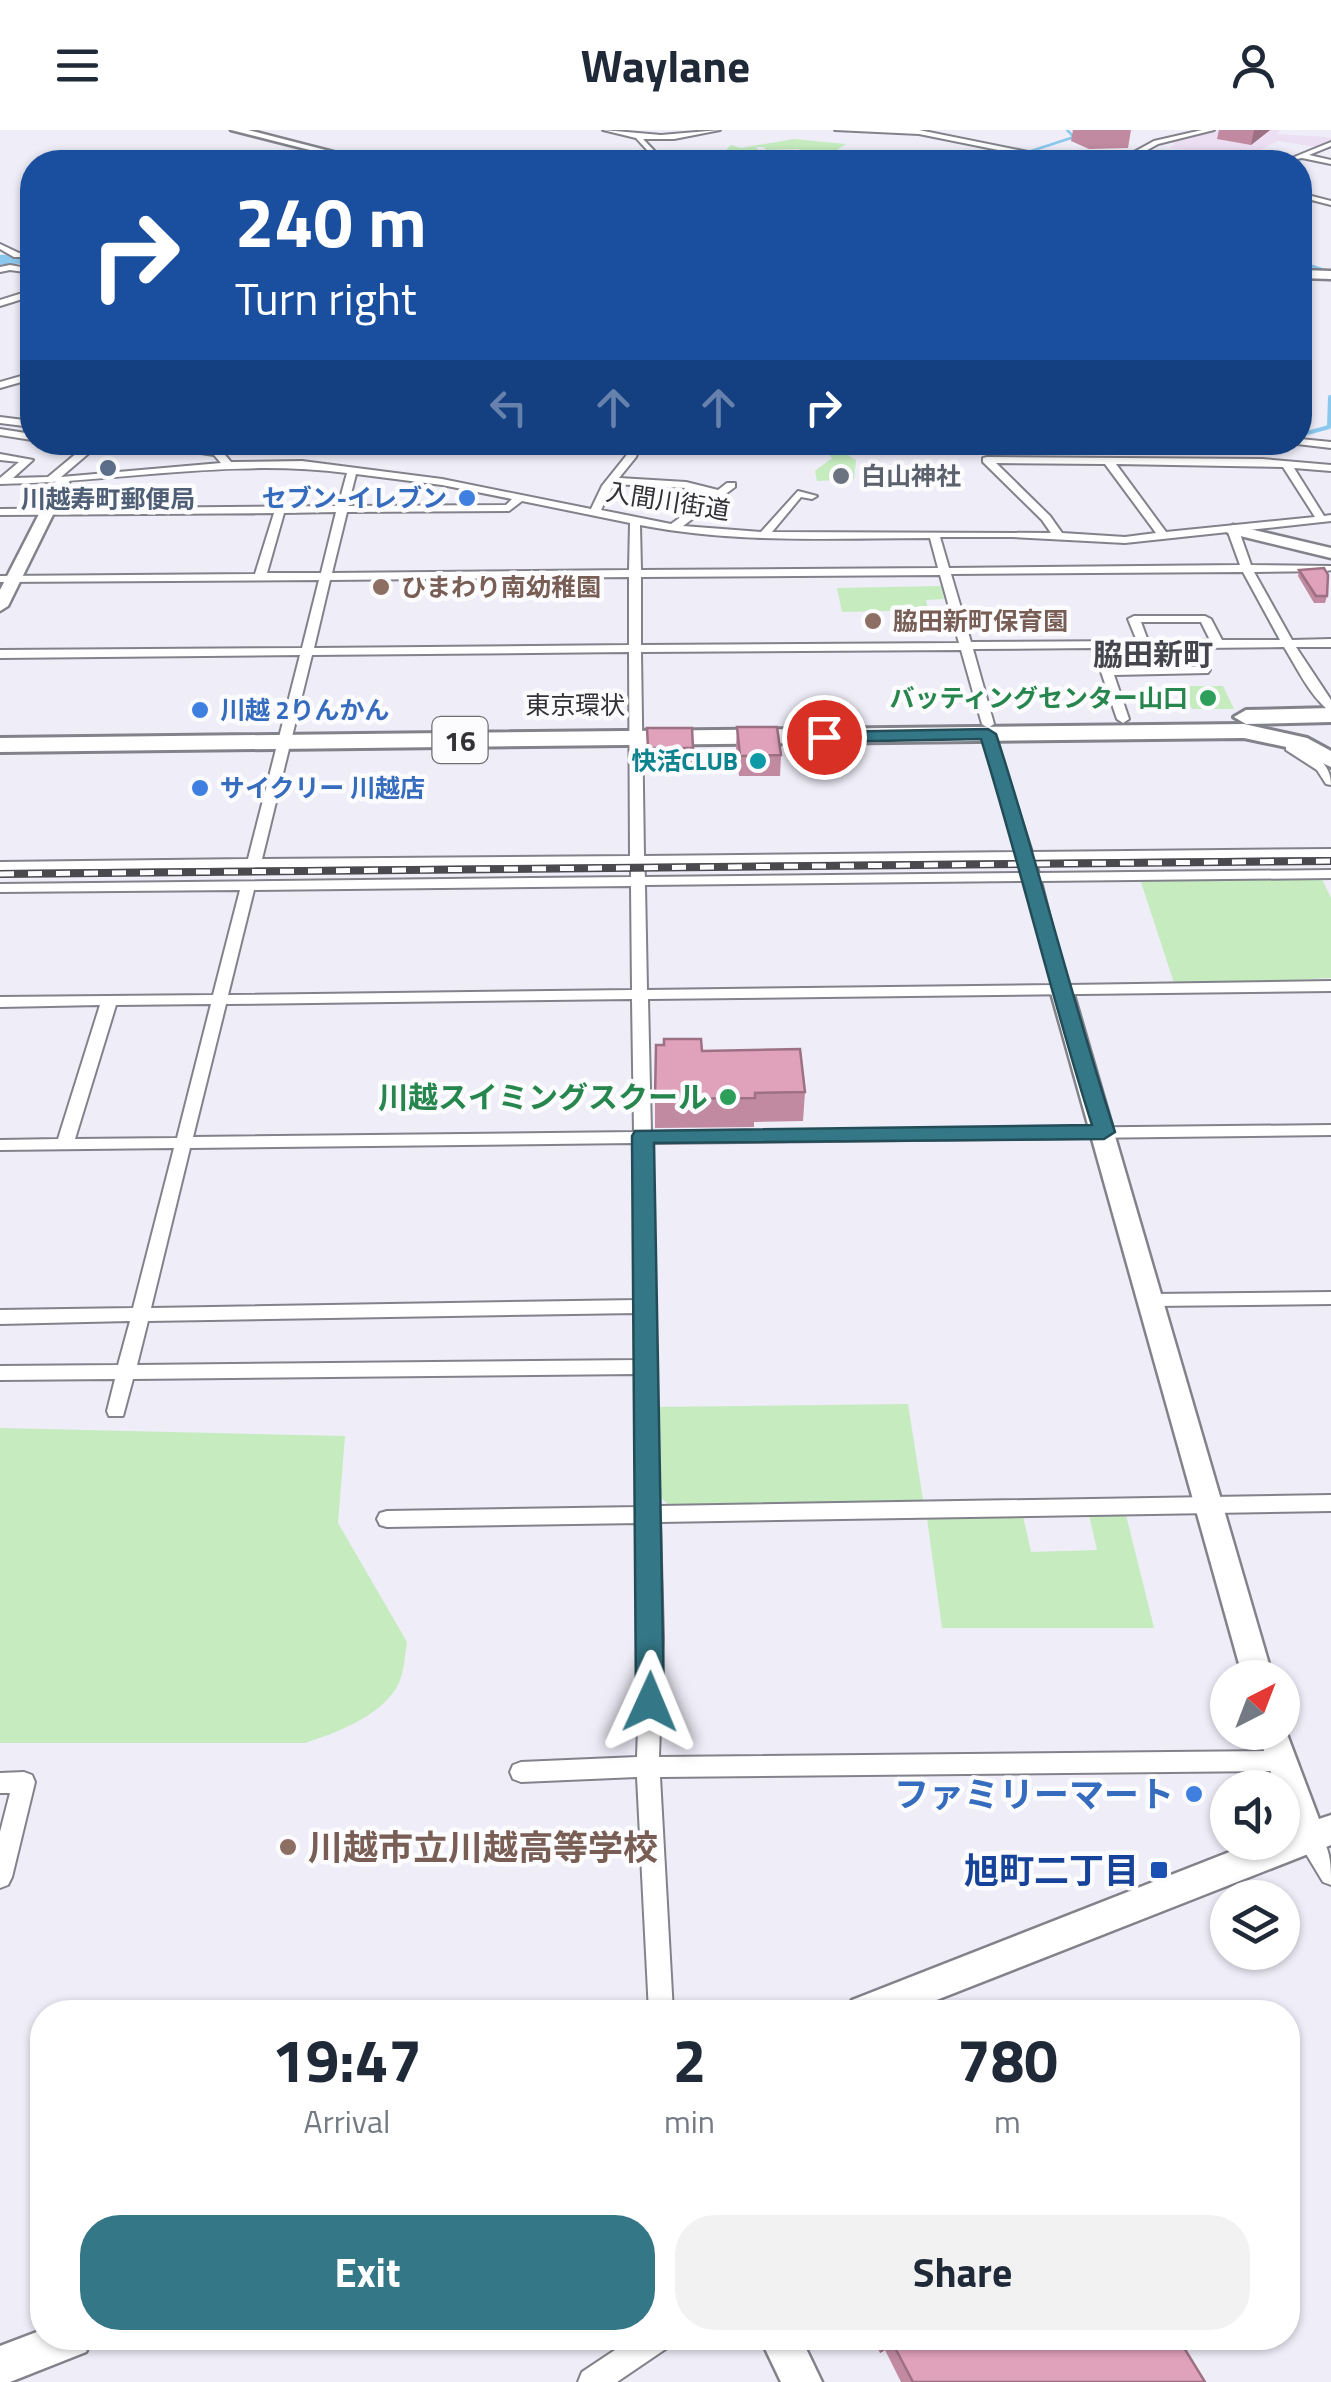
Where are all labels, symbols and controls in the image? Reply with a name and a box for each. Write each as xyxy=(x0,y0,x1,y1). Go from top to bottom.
text: Waylane xyxy=(581,31,750,99)
icon: menu xyxy=(50,38,105,93)
icon: person xyxy=(1226,38,1281,93)
text: 240 m xyxy=(235,168,427,274)
icon: right xyxy=(70,190,200,320)
text: Turn right xyxy=(235,264,417,332)
icon: left xyxy=(481,380,536,435)
icon: ahead xyxy=(586,380,641,435)
icon: ahead xyxy=(691,380,746,435)
icon: right xyxy=(796,380,851,435)
marker: 川越寿町郵便局 xyxy=(97,457,119,479)
place label: 白山神社 xyxy=(861,457,961,495)
marker: 白山神社 xyxy=(830,465,852,487)
street label: 入間川街道 xyxy=(603,472,733,530)
place label: セブン-イレブン xyxy=(262,479,447,517)
place label: 川越寿町郵便局 xyxy=(20,480,196,518)
marker: セブン-イレブン xyxy=(456,487,478,509)
place label: ひまわり南幼稚園 xyxy=(401,568,601,606)
marker: ひまわり南幼稚園 xyxy=(370,576,392,598)
place label: 脇田新町保育園 xyxy=(893,602,1068,640)
marker: 脇田新町保育園 xyxy=(862,610,884,632)
district label: 脇田新町 xyxy=(1093,631,1213,677)
place label: バッティングセンター山口 xyxy=(889,679,1188,717)
street label: 東京環状 xyxy=(525,686,625,724)
marker: バッティングセンター山口 xyxy=(1197,687,1219,709)
place label: 川越 2りんかん xyxy=(220,691,390,729)
pin xyxy=(782,695,867,780)
marker: 川越 2りんかん xyxy=(189,699,211,721)
icon: arrive xyxy=(797,710,852,765)
road number: 16 xyxy=(432,717,488,763)
place label: 快活CLUB xyxy=(631,742,738,780)
marker: 快活CLUB xyxy=(747,750,769,772)
place label: サイクリー 川越店 xyxy=(220,769,425,807)
marker: サイクリー 川越店 xyxy=(189,777,211,799)
place label: 川越スイミングスクール xyxy=(378,1074,708,1120)
marker: 川越スイミングスクール xyxy=(717,1086,739,1108)
position arrow xyxy=(598,1650,702,1754)
north arrow xyxy=(1210,1660,1300,1750)
map controls xyxy=(1210,1660,1300,1970)
place label: ファミリーマート xyxy=(894,1767,1174,1821)
button: sound xyxy=(1210,1770,1300,1860)
marker: ファミリーマート xyxy=(1183,1783,1205,1805)
place label: 川越市立川越高等学校 xyxy=(308,1820,658,1874)
marker: 川越市立川越高等学校 xyxy=(277,1836,299,1858)
place label: 旭町二丁目 xyxy=(964,1843,1139,1897)
marker: 旭町二丁目 xyxy=(1148,1859,1170,1881)
button: layers xyxy=(1210,1880,1300,1970)
text: 19:47 xyxy=(272,2014,422,2105)
text: 2 xyxy=(673,2014,706,2105)
text: 780 xyxy=(957,2014,1058,2105)
text: Arrival xyxy=(304,2097,390,2145)
text: min xyxy=(664,2097,715,2145)
text: m xyxy=(994,2097,1021,2145)
button: Exit xyxy=(80,2215,655,2330)
button: Share xyxy=(675,2215,1250,2330)

